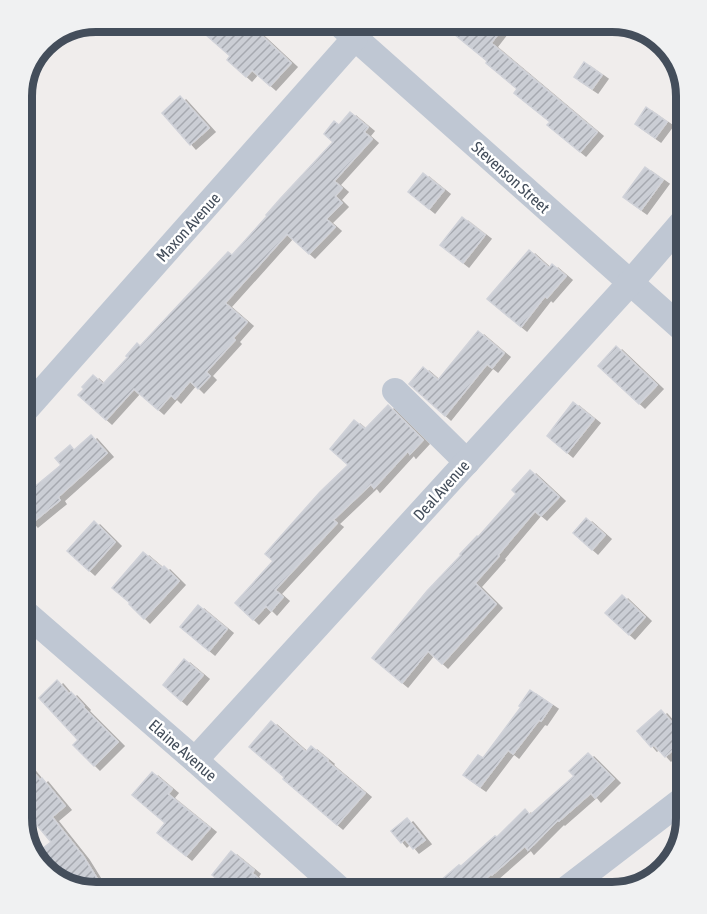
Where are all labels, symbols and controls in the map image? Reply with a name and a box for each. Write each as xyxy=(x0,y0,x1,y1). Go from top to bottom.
street label: Stevenson Street xyxy=(469,138,554,217)
street label: Maxon Avenue xyxy=(152,189,224,265)
street label: Deal Avenue xyxy=(409,456,473,524)
street label: Elaine Avenue xyxy=(146,716,220,784)

